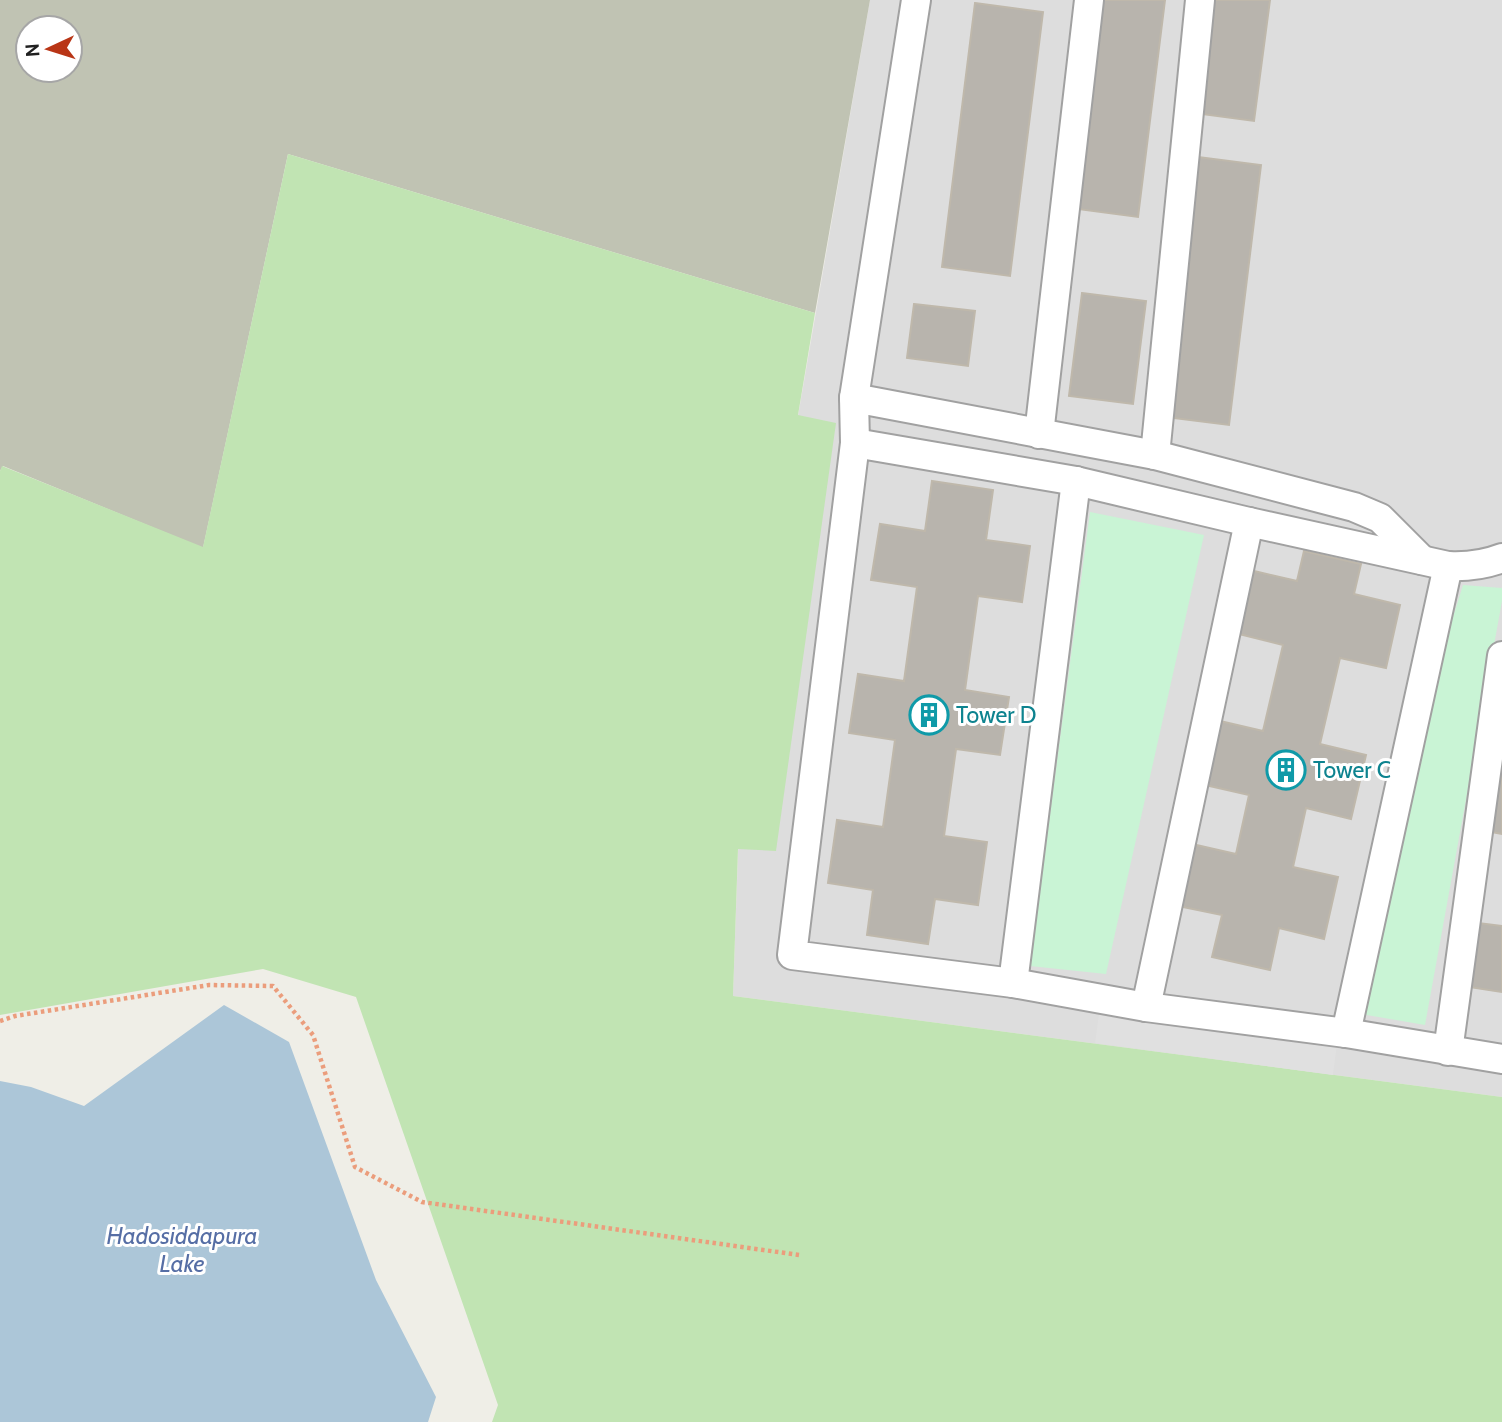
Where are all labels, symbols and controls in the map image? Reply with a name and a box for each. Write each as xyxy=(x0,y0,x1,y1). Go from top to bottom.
north arrow xyxy=(14,14,84,84)
text: N xyxy=(21,43,44,58)
building icon: Tower D xyxy=(908,694,950,736)
place label: Tower D xyxy=(956,701,1036,729)
building icon: Tower C xyxy=(1265,749,1307,791)
place label: Tower C xyxy=(1313,756,1391,784)
water label: Hadosiddapura Lake xyxy=(107,1221,257,1278)

